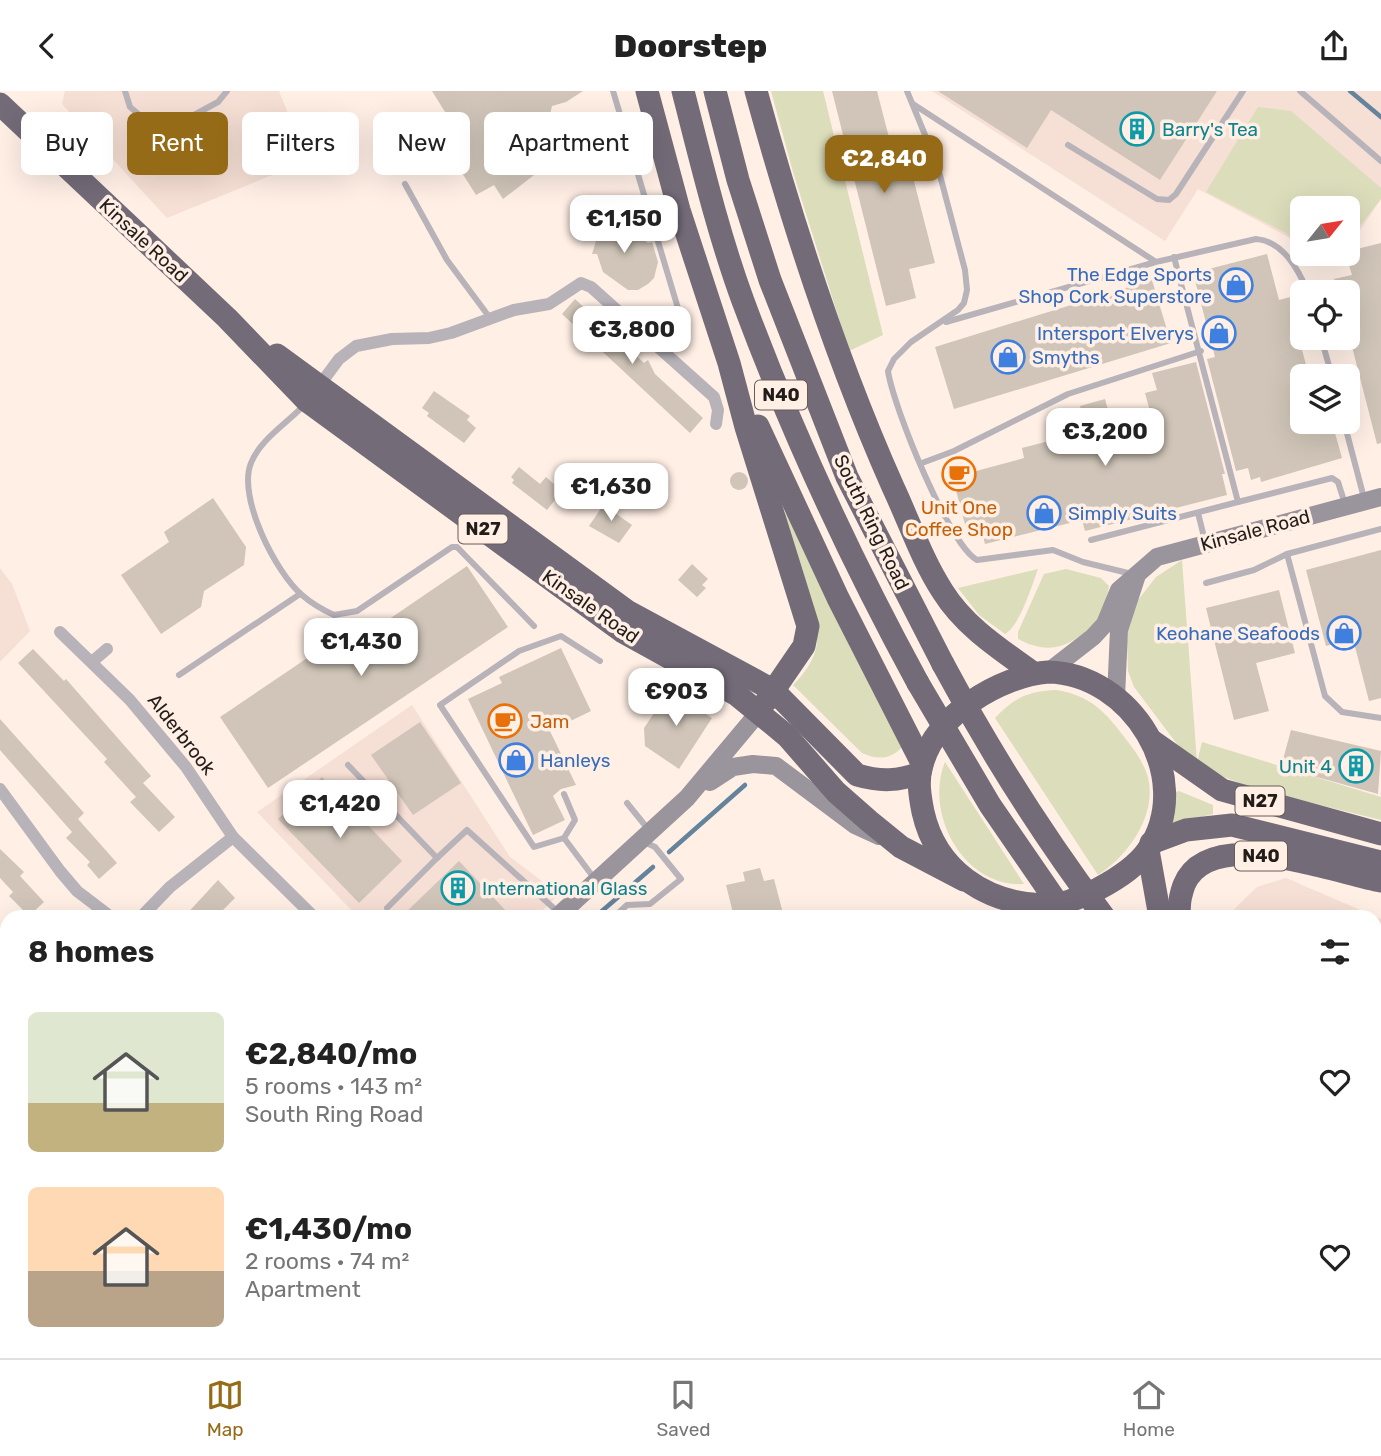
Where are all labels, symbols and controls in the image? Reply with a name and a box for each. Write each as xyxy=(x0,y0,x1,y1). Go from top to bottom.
icon: back xyxy=(28,27,66,65)
text: Doorstep xyxy=(614,27,767,65)
icon: share xyxy=(1315,27,1353,65)
building icon: Barry's Tea xyxy=(1118,110,1156,148)
chip: Buy xyxy=(21,112,113,175)
chip: Rent xyxy=(127,112,228,175)
chip: Filters xyxy=(242,112,359,175)
chip: New xyxy=(373,112,470,175)
chip: Apartment xyxy=(484,112,653,175)
place label: Barry's Tea xyxy=(1162,118,1258,141)
pin: €2,840 xyxy=(827,135,941,195)
text: €2,840 xyxy=(841,144,927,172)
street label: Kinsale Road xyxy=(95,194,193,287)
pin: €1,150 xyxy=(567,195,681,255)
north arrow xyxy=(1290,196,1360,266)
map controls xyxy=(1290,196,1360,434)
text: €1,150 xyxy=(586,204,662,232)
place label: The Edge Sports Shop Cork Superstore xyxy=(1019,263,1212,308)
shop icon: The Edge Sports Shop Cork Superstore xyxy=(1217,266,1255,304)
button: locate xyxy=(1290,280,1360,350)
pin: €3,800 xyxy=(575,307,689,366)
shop icon: Intersport Elverys xyxy=(1200,314,1238,352)
text: €3,800 xyxy=(589,315,675,343)
place label: Intersport Elverys xyxy=(1037,322,1194,345)
shop icon: Smyths xyxy=(989,338,1027,376)
place label: Smyths xyxy=(1032,346,1100,369)
button: layers xyxy=(1290,364,1360,434)
road number: N40 xyxy=(755,381,807,409)
pin: €3,200 xyxy=(1048,409,1162,468)
text: €3,200 xyxy=(1062,417,1148,445)
street label: South Ring Road xyxy=(829,451,914,594)
cafe icon: Unit One Coffee Shop xyxy=(940,455,978,493)
pin: €1,630 xyxy=(554,463,668,523)
text: €1,630 xyxy=(570,472,652,500)
shop icon: Simply Suits xyxy=(1025,494,1063,532)
place label: Unit One Coffee Shop xyxy=(905,496,1013,541)
place label: Simply Suits xyxy=(1068,502,1177,525)
street label: Kinsale Road xyxy=(1198,505,1313,556)
road number: N27 xyxy=(458,515,508,543)
street label: Kinsale Road xyxy=(538,565,643,648)
shop icon: Keohane Seafoods xyxy=(1325,614,1363,652)
pin: €1,430 xyxy=(304,619,418,678)
place label: Keohane Seafoods xyxy=(1156,622,1320,645)
text: €1,430 xyxy=(320,627,402,655)
pin: €903 xyxy=(635,669,717,728)
text: €903 xyxy=(644,677,708,705)
street label: Alderbrook xyxy=(143,689,220,780)
cafe icon: Jam xyxy=(486,702,524,740)
place label: Jam xyxy=(530,710,569,733)
shop icon: Hanleys xyxy=(497,741,535,779)
building icon: Unit 4 xyxy=(1337,747,1375,785)
place label: Hanleys xyxy=(540,749,610,772)
place label: Unit 4 xyxy=(1279,755,1332,778)
pin: €1,420 xyxy=(283,781,397,840)
road number: N27 xyxy=(1236,787,1284,815)
text: €1,420 xyxy=(299,789,381,817)
road number: N40 xyxy=(1235,841,1287,871)
building icon: International Glass xyxy=(439,869,477,907)
place label: International Glass xyxy=(482,877,647,900)
icon: filters xyxy=(1316,933,1354,971)
text: 8 homes xyxy=(28,934,154,970)
text: €2,840/mo xyxy=(245,1036,417,1072)
icon: home xyxy=(84,1040,168,1124)
icon: heart xyxy=(1316,1063,1354,1101)
text: 5 rooms · 143 m² xyxy=(245,1072,422,1100)
text: South Ring Road xyxy=(245,1100,423,1128)
text: €1,430/mo xyxy=(245,1211,412,1247)
icon: home xyxy=(84,1215,168,1299)
icon: heart xyxy=(1316,1238,1354,1276)
text: 2 rooms · 74 m² xyxy=(245,1247,409,1275)
text: Apartment xyxy=(245,1275,361,1303)
tab: Map xyxy=(206,1376,244,1441)
tab: Saved xyxy=(656,1376,711,1441)
tab: Home xyxy=(1123,1376,1175,1441)

